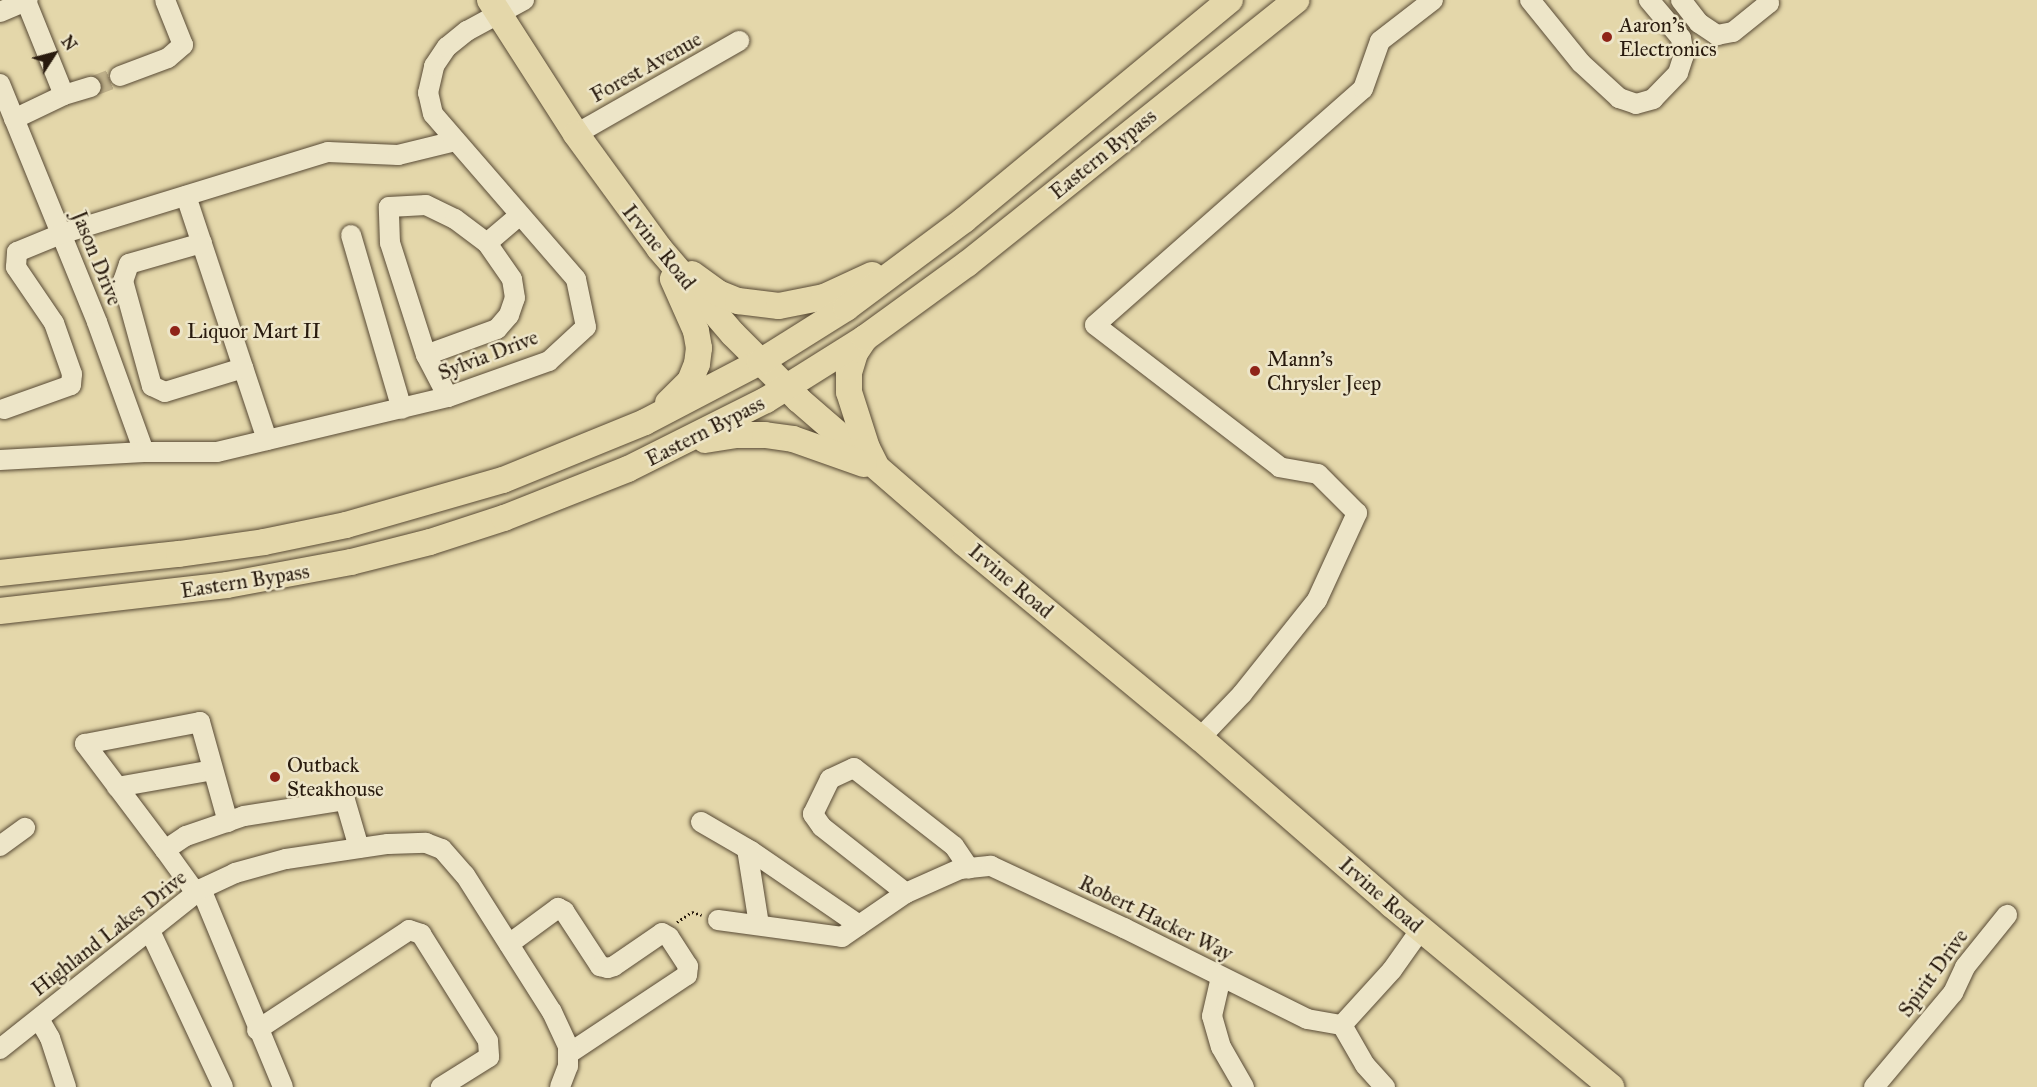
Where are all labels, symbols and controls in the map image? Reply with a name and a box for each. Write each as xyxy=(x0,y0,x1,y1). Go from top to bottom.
place label: Aaron's Electronics xyxy=(1619,12,1717,62)
north arrow xyxy=(24,24,84,84)
street label: Forest Avenue xyxy=(586,26,706,108)
marker: Aaron's Electronics xyxy=(1600,30,1614,44)
text: N xyxy=(57,32,81,54)
street label: Eastern Bypass xyxy=(1045,103,1161,205)
street label: Irvine Road xyxy=(617,199,701,295)
street label: Jason Drive xyxy=(67,207,127,309)
place label: Liquor Mart II xyxy=(187,318,321,344)
marker: Liquor Mart II xyxy=(168,324,182,338)
street label: Sylvia Drive xyxy=(434,324,542,386)
place label: Mann's Chrysler Jeep xyxy=(1267,346,1381,396)
marker: Mann's Chrysler Jeep xyxy=(1248,364,1262,378)
street label: Eastern Bypass xyxy=(641,390,769,472)
street label: Irvine Road xyxy=(964,538,1058,624)
street label: Eastern Bypass xyxy=(179,558,311,604)
place label: Outback Steakhouse xyxy=(287,752,384,802)
marker: Outback Steakhouse xyxy=(268,770,282,784)
street label: Irvine Road xyxy=(1334,852,1428,938)
street label: Highland Lakes Drive xyxy=(26,865,192,1001)
street label: Robert Hacker Way xyxy=(1075,870,1237,966)
street label: Spirit Drive xyxy=(1893,924,1973,1022)

